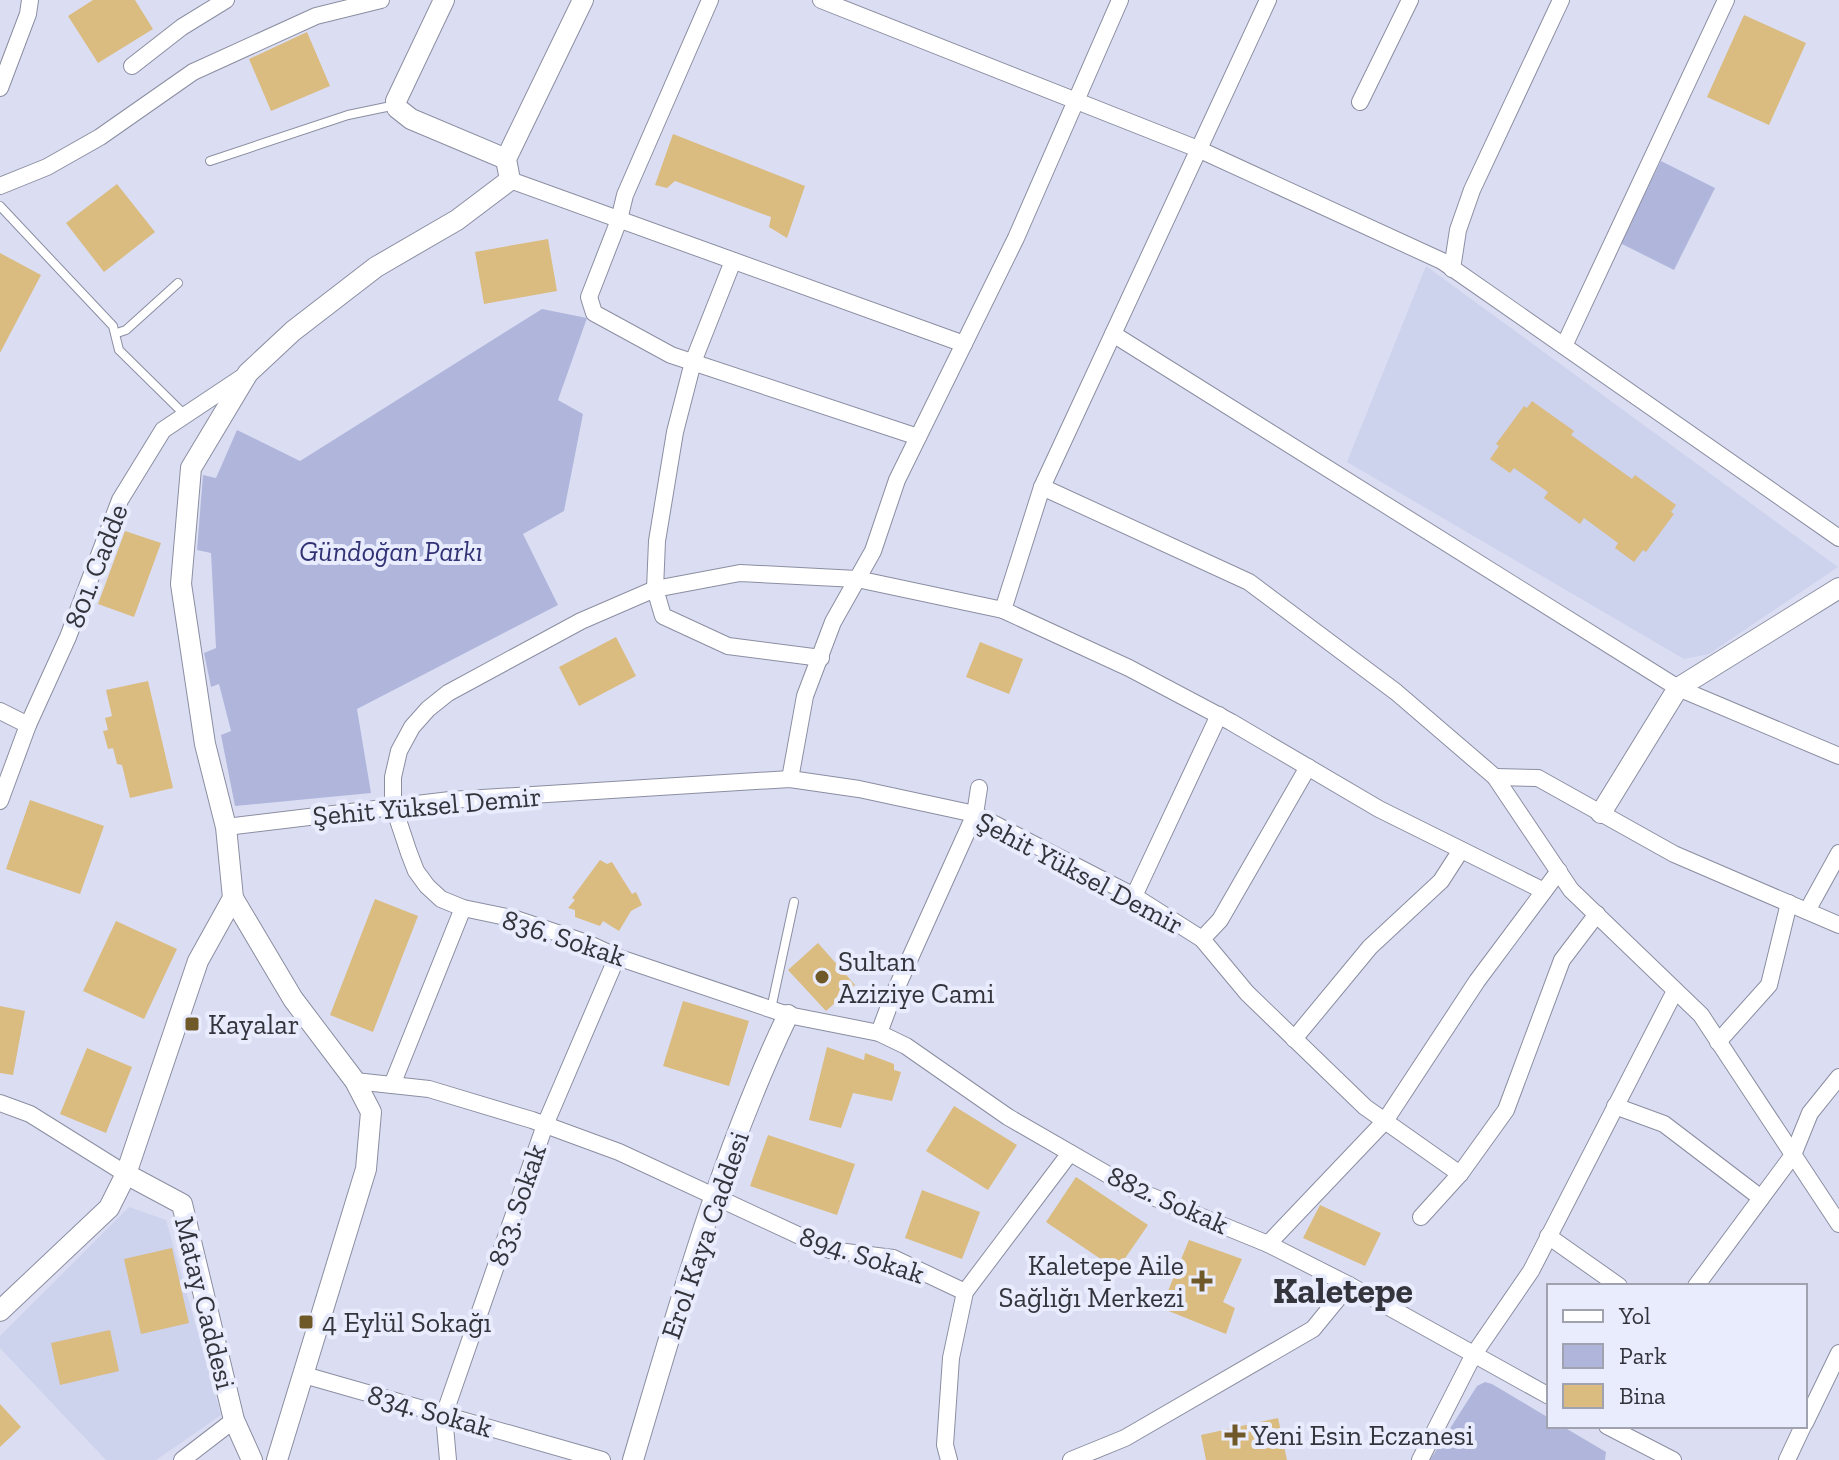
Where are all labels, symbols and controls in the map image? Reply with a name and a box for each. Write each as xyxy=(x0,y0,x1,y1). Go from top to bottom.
street label: 801. Cadde xyxy=(57,500,135,632)
park label: Gündoğan Parkı xyxy=(299,535,483,568)
street label: Şehit Yüksel Demir xyxy=(311,780,543,832)
street label: Şehit Yüksel Demir xyxy=(971,805,1189,941)
street label: 836. Sokak xyxy=(498,903,630,974)
place label: Sultan Aziziye Cami xyxy=(838,945,995,1010)
marker: Sultan Aziziye Cami xyxy=(813,968,831,986)
place label: Kayalar xyxy=(208,1008,299,1041)
marker: Kayalar xyxy=(183,1015,201,1033)
street label: Erol Kaya Caddesi xyxy=(654,1127,756,1343)
street label: 833. Sokak xyxy=(481,1139,553,1270)
street label: 882. Sokak xyxy=(1102,1159,1234,1241)
street label: Matay Caddesi xyxy=(168,1213,242,1393)
street label: 894. Sokak xyxy=(795,1219,929,1291)
place label: Kaletepe Aile Sağlığı Merkezi xyxy=(998,1249,1184,1314)
district label: Kaletepe xyxy=(1273,1269,1413,1312)
marker: Kaletepe Aile Sağlığı Merkezi xyxy=(1191,1270,1213,1292)
legend xyxy=(1547,1284,1807,1428)
text: Yol xyxy=(1618,1301,1651,1330)
place label: 4 Eylül Sokağı xyxy=(322,1306,492,1339)
marker: 4 Eylül Sokağı xyxy=(297,1313,315,1331)
text: Park xyxy=(1619,1341,1667,1370)
street label: 834. Sokak xyxy=(364,1377,497,1445)
text: Bina xyxy=(1619,1381,1666,1410)
place label: Yeni Esin Eczanesi xyxy=(1250,1419,1474,1452)
marker: Yeni Esin Eczanesi xyxy=(1226,1426,1244,1444)

